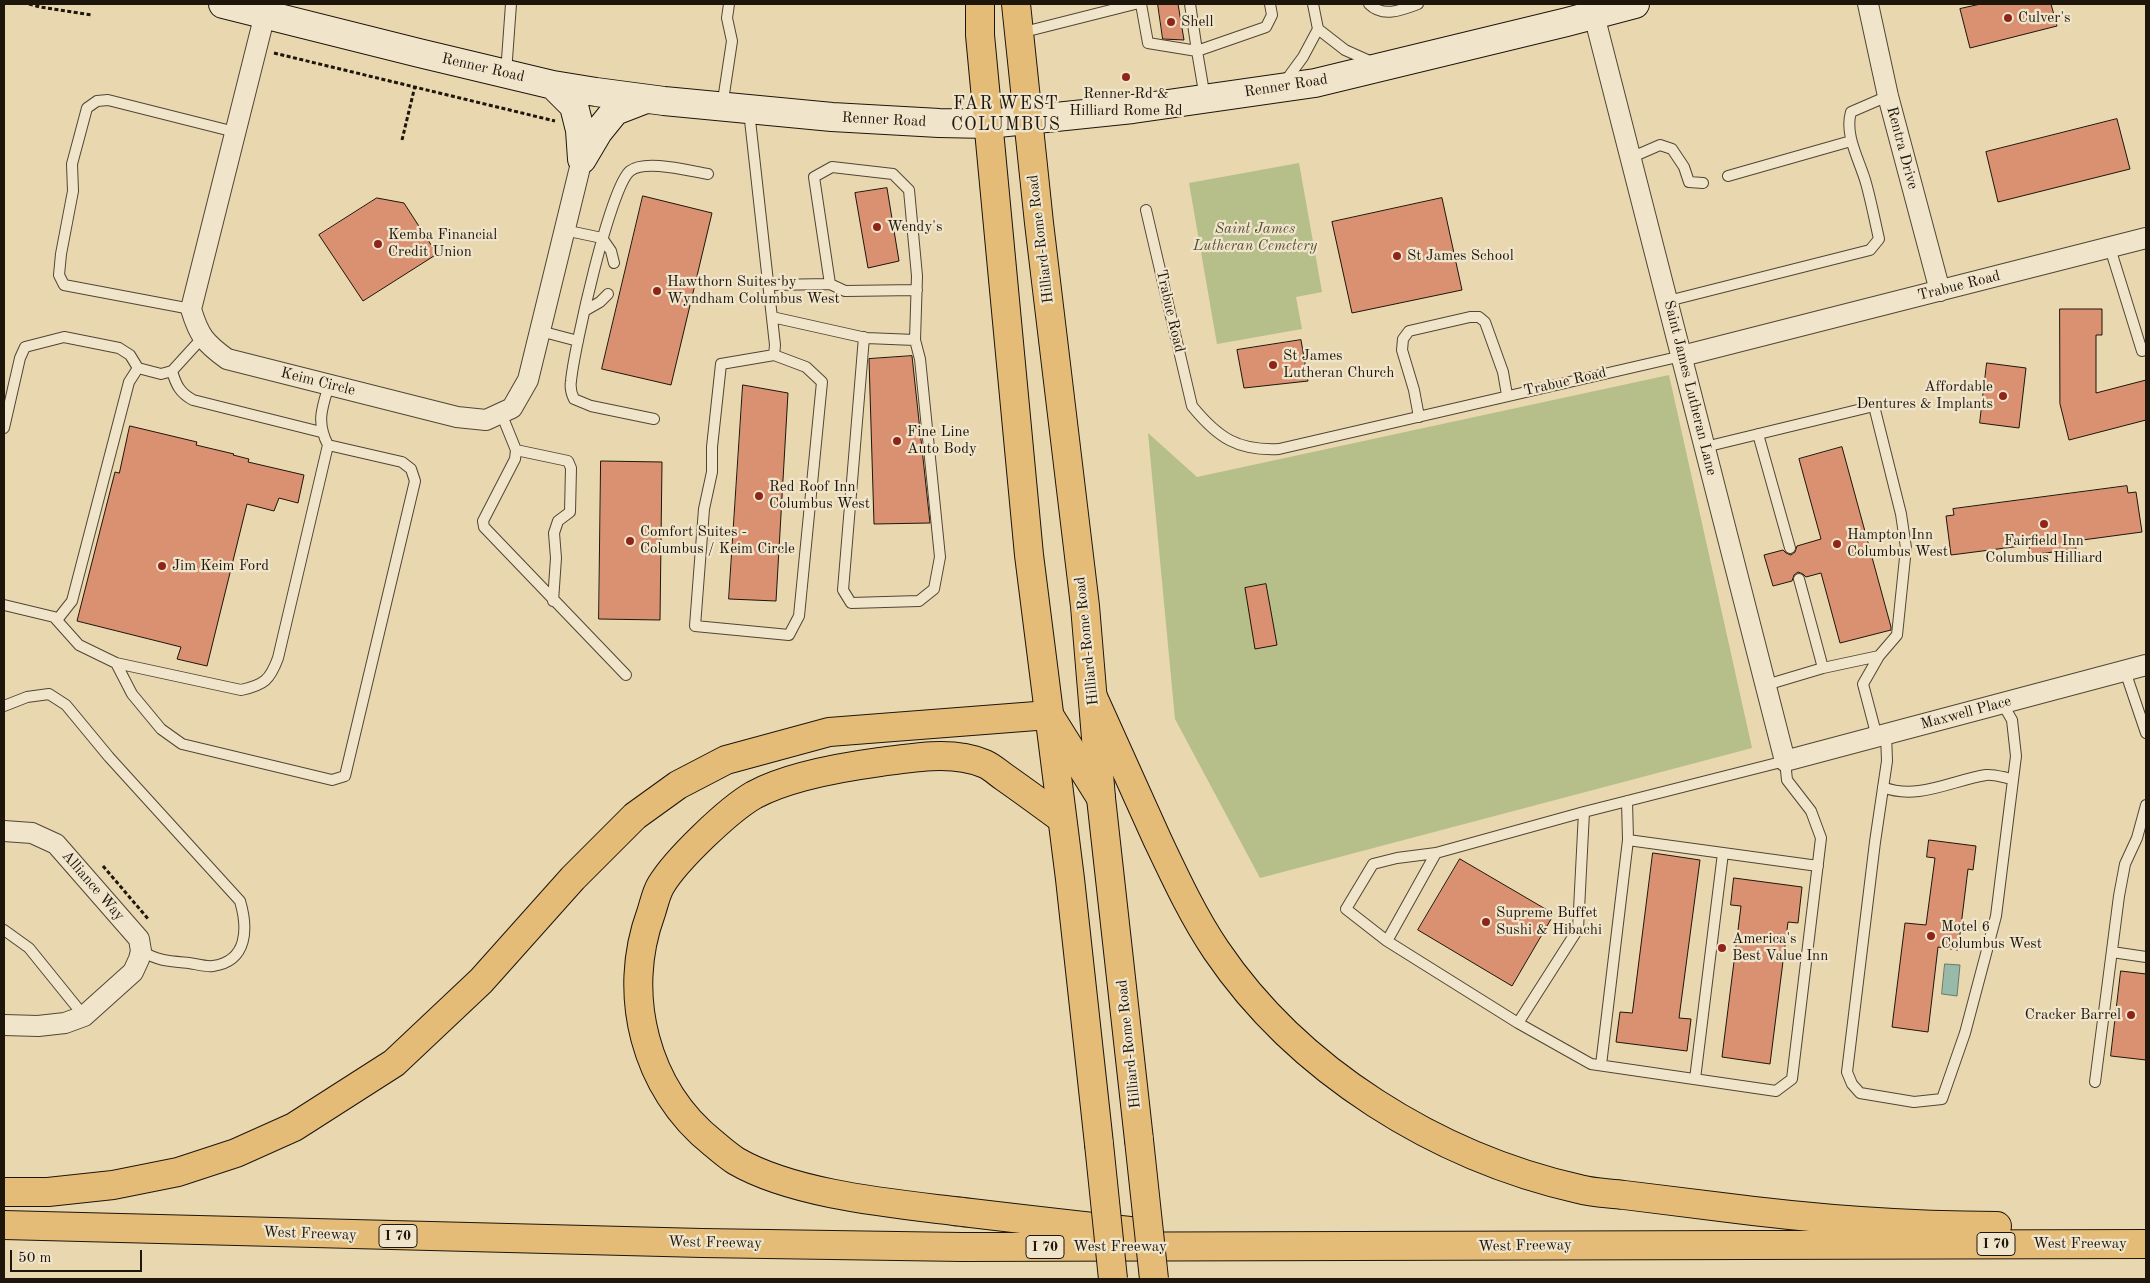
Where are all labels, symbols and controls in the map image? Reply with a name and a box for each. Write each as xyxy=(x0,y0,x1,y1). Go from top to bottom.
place label: Culver's xyxy=(2018,9,2070,27)
marker: Culver's xyxy=(2002,12,2014,24)
place label: Shell xyxy=(1181,13,1213,31)
marker: Shell xyxy=(1165,16,1177,28)
street label: Renner Road xyxy=(440,50,526,86)
marker: Renner Rd & Hilliard Rome Rd xyxy=(1120,71,1132,83)
street label: Renner Road xyxy=(1243,71,1329,101)
place label: Renner Rd & Hilliard Rome Rd xyxy=(1069,85,1183,120)
district label: FAR WEST COLUMBUS xyxy=(950,93,1062,136)
street label: Rentra Drive xyxy=(1882,105,1922,191)
street label: Renner Road xyxy=(841,109,927,131)
street label: Hilliard-Rome Road xyxy=(1024,174,1058,304)
place label: Wendy's xyxy=(887,218,942,236)
park label: Saint James Lutheran Cemetery xyxy=(1193,220,1317,255)
marker: Wendy's xyxy=(871,221,883,233)
place label: Kemba Financial Credit Union xyxy=(388,226,497,261)
marker: Kemba Financial Credit Union xyxy=(372,238,384,250)
place label: St James School xyxy=(1407,247,1514,265)
marker: St James School xyxy=(1391,250,1403,262)
street label: Trabue Road xyxy=(1916,267,2002,305)
street label: Trabue Road xyxy=(1152,268,1188,354)
place label: Hawthorn Suites by Wyndham Columbus West xyxy=(667,273,840,308)
marker: Hawthorn Suites by Wyndham Columbus West xyxy=(651,285,663,297)
street label: Saint James Lutheran Lane xyxy=(1659,298,1721,478)
place label: St James Lutheran Church xyxy=(1283,347,1394,382)
marker: St James Lutheran Church xyxy=(1267,359,1279,371)
street label: Keim Circle xyxy=(279,364,357,400)
street label: Trabue Road xyxy=(1522,364,1608,400)
place label: Affordable Dentures & Implants xyxy=(1856,378,1993,413)
marker: Affordable Dentures & Implants xyxy=(1997,390,2009,402)
place label: Fine Line Auto Body xyxy=(907,423,977,458)
marker: Fine Line Auto Body xyxy=(891,435,903,447)
place label: Red Roof Inn Columbus West xyxy=(769,478,870,513)
marker: Red Roof Inn Columbus West xyxy=(753,490,765,502)
marker: Fairfield Inn Columbus Hilliard xyxy=(2038,518,2050,530)
place label: Comfort Suites - Columbus / Keim Circle xyxy=(640,523,795,558)
place label: Hampton Inn Columbus West xyxy=(1847,526,1948,561)
place label: Fairfield Inn Columbus Hilliard xyxy=(1985,532,2103,567)
marker: Comfort Suites - Columbus / Keim Circle xyxy=(624,535,636,547)
marker: Hampton Inn Columbus West xyxy=(1831,538,1843,550)
place label: Jim Keim Ford xyxy=(172,557,269,575)
marker: Jim Keim Ford xyxy=(156,560,168,572)
street label: Hilliard-Rome Road xyxy=(1071,576,1103,706)
street label: Maxwell Place xyxy=(1919,692,2013,734)
street label: Alliance Way xyxy=(58,847,128,925)
place label: Supreme Buffet Sushi & Hibachi xyxy=(1496,904,1602,939)
marker: Supreme Buffet Sushi & Hibachi xyxy=(1480,916,1492,928)
place label: Motel 6 Columbus West xyxy=(1941,918,2042,953)
place label: America's Best Value Inn xyxy=(1732,930,1828,965)
marker: Motel 6 Columbus West xyxy=(1925,930,1937,942)
marker: America's Best Value Inn xyxy=(1716,942,1728,954)
street label: Hilliard-Rome Road xyxy=(1113,979,1145,1109)
place label: Cracker Barrel xyxy=(2025,1006,2121,1024)
marker: Cracker Barrel xyxy=(2125,1009,2137,1021)
street label: West Freeway xyxy=(263,1223,357,1245)
road number: I 70 xyxy=(379,1224,417,1248)
road number: I 70 xyxy=(1977,1232,2015,1256)
street label: West Freeway xyxy=(668,1233,762,1253)
street label: West Freeway xyxy=(2033,1235,2127,1253)
road number: I 70 xyxy=(1026,1236,1064,1258)
street label: West Freeway xyxy=(1478,1236,1572,1256)
street label: West Freeway xyxy=(1073,1238,1167,1256)
scale bar xyxy=(12,1240,145,1272)
text: 50 m xyxy=(18,1251,52,1266)

